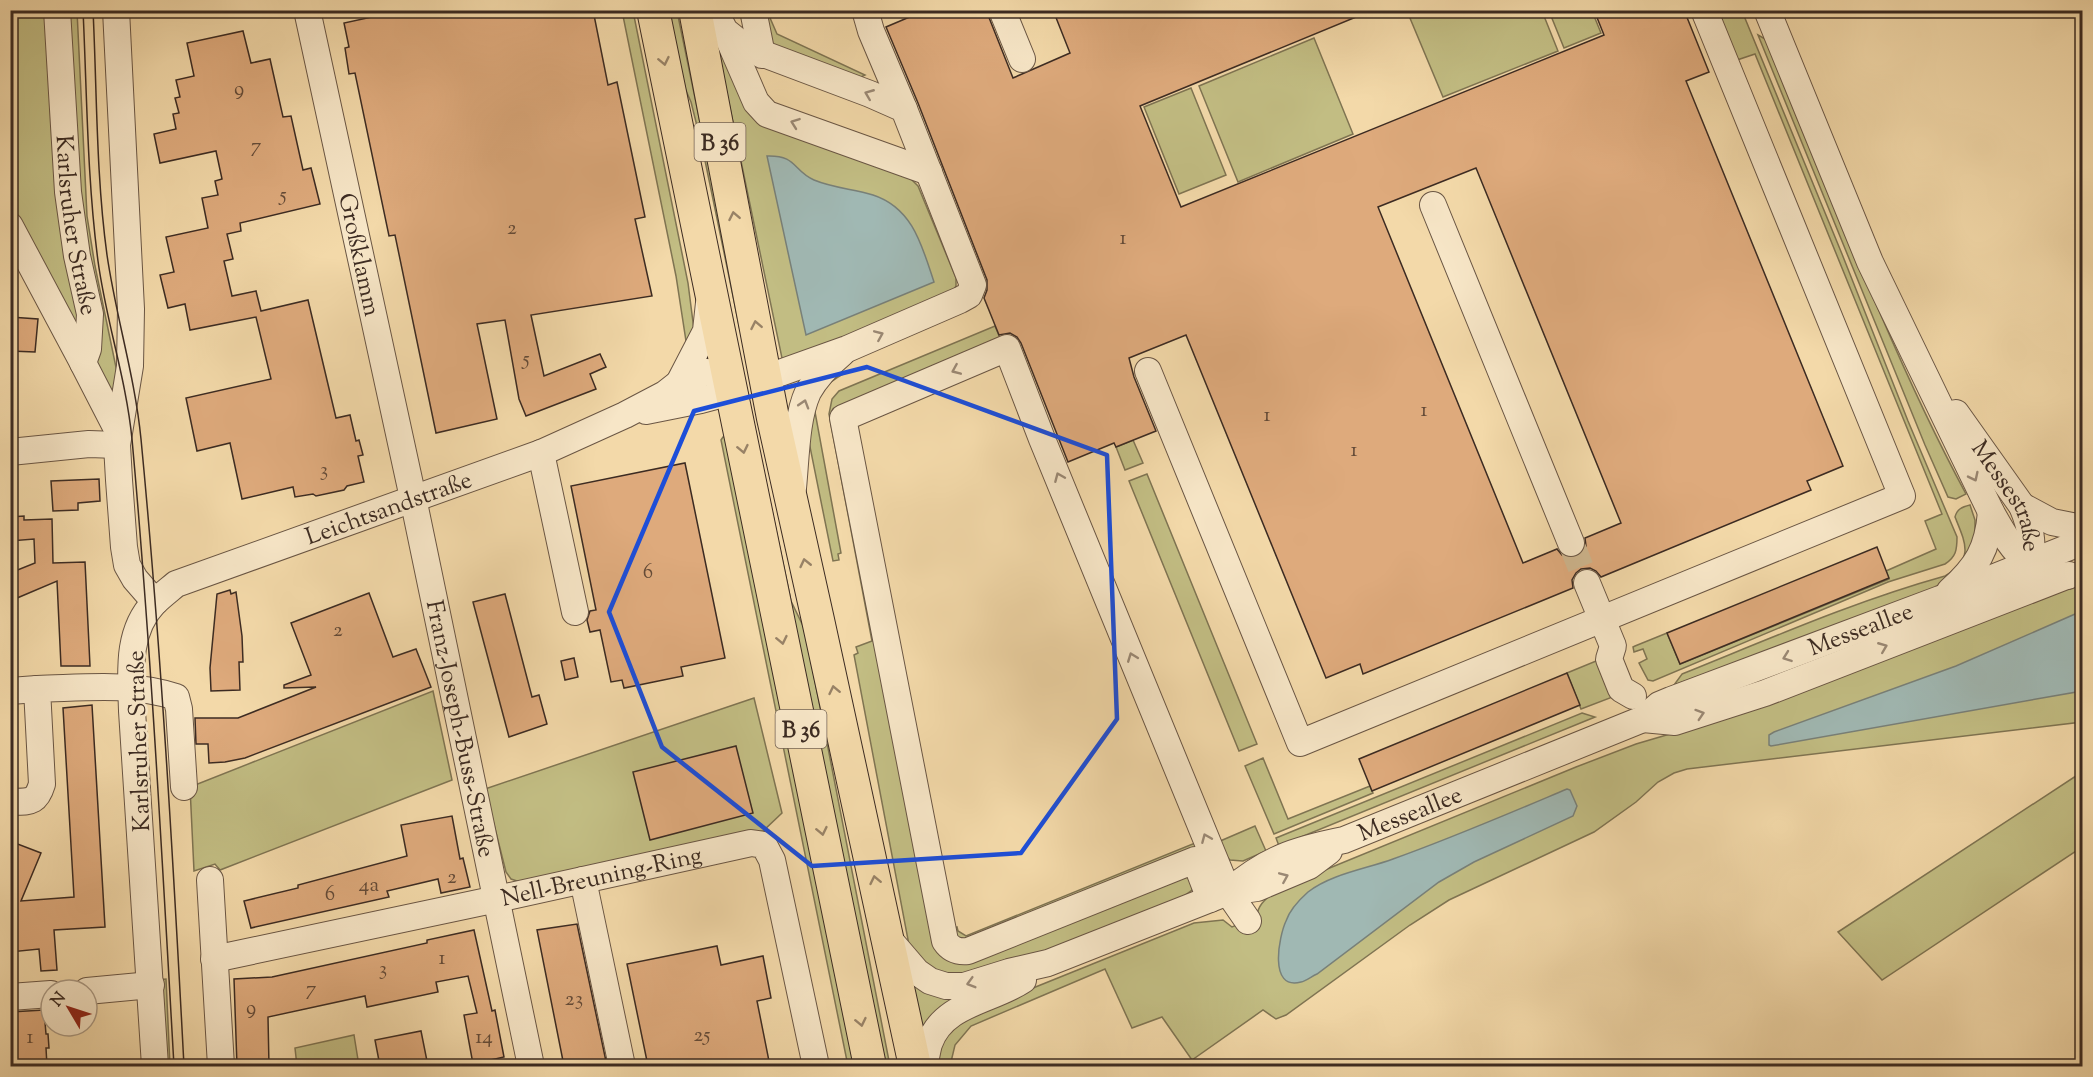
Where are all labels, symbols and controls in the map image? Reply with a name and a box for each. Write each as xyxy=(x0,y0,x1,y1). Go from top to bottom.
one-way arrow xyxy=(657,56,670,66)
house number: 9 xyxy=(234,75,244,105)
one-way arrow xyxy=(864,89,875,101)
one-way arrow xyxy=(790,118,801,131)
road number: B 36 xyxy=(694,123,746,161)
house number: 7 xyxy=(251,132,262,162)
street label: Karlsruher Straße xyxy=(46,134,105,319)
house number: 5 xyxy=(278,181,287,211)
street label: Großklamm xyxy=(328,190,388,320)
one-way arrow xyxy=(728,211,741,221)
house number: 2 xyxy=(507,214,517,244)
house number: 1 xyxy=(1119,224,1127,254)
one-way arrow xyxy=(750,321,763,331)
one-way arrow xyxy=(873,330,884,342)
house number: 5 xyxy=(521,345,530,375)
one-way arrow xyxy=(951,363,962,375)
house number: 1 xyxy=(1420,396,1428,426)
one-way arrow xyxy=(797,399,809,410)
house number: 1 xyxy=(1263,401,1271,431)
street label: Messestraße xyxy=(1962,434,2046,552)
house number: 1 xyxy=(1350,436,1358,466)
one-way arrow xyxy=(736,444,749,454)
house number: 3 xyxy=(320,456,328,486)
street label: Leichtsandstraße xyxy=(301,464,477,555)
one-way arrow xyxy=(1967,470,1979,481)
one-way arrow xyxy=(1054,472,1066,483)
house number: 6 xyxy=(643,558,653,588)
one-way arrow xyxy=(800,558,813,568)
street label: Messeallee xyxy=(1804,596,1918,666)
street label: Franz-Joseph-Buss-Straße xyxy=(416,597,502,861)
house number: 2 xyxy=(333,616,343,646)
one-way arrow xyxy=(775,635,788,645)
one-way arrow xyxy=(1877,642,1888,654)
one-way arrow xyxy=(1782,649,1793,662)
street label: Karlsruher Straße xyxy=(120,650,160,832)
one-way arrow xyxy=(1127,652,1139,663)
one-way arrow xyxy=(828,685,841,695)
one-way arrow xyxy=(1694,709,1705,721)
road number: B 36 xyxy=(776,710,826,748)
street label: Messeallee xyxy=(1353,779,1468,851)
one-way arrow xyxy=(814,826,827,836)
one-way arrow xyxy=(1201,833,1213,844)
street label: Nell-Breuning-Ring xyxy=(498,839,706,917)
house number: 2 xyxy=(447,863,457,893)
house number: 4a xyxy=(359,871,379,901)
one-way arrow xyxy=(1277,872,1288,884)
one-way arrow xyxy=(869,875,882,885)
house number: 6 xyxy=(325,880,335,910)
house number: 1 xyxy=(438,944,446,974)
house number: 3 xyxy=(379,955,387,985)
house number: 7 xyxy=(306,975,317,1005)
one-way arrow xyxy=(966,976,976,989)
north arrow xyxy=(39,978,99,1038)
house number: 23 xyxy=(565,985,583,1015)
text: N xyxy=(46,988,72,1012)
house number: 9 xyxy=(246,994,256,1024)
one-way arrow xyxy=(854,1017,867,1027)
house number: 25 xyxy=(693,1021,711,1051)
house number: 1 xyxy=(26,1023,34,1053)
house number: 14 xyxy=(475,1023,493,1053)

